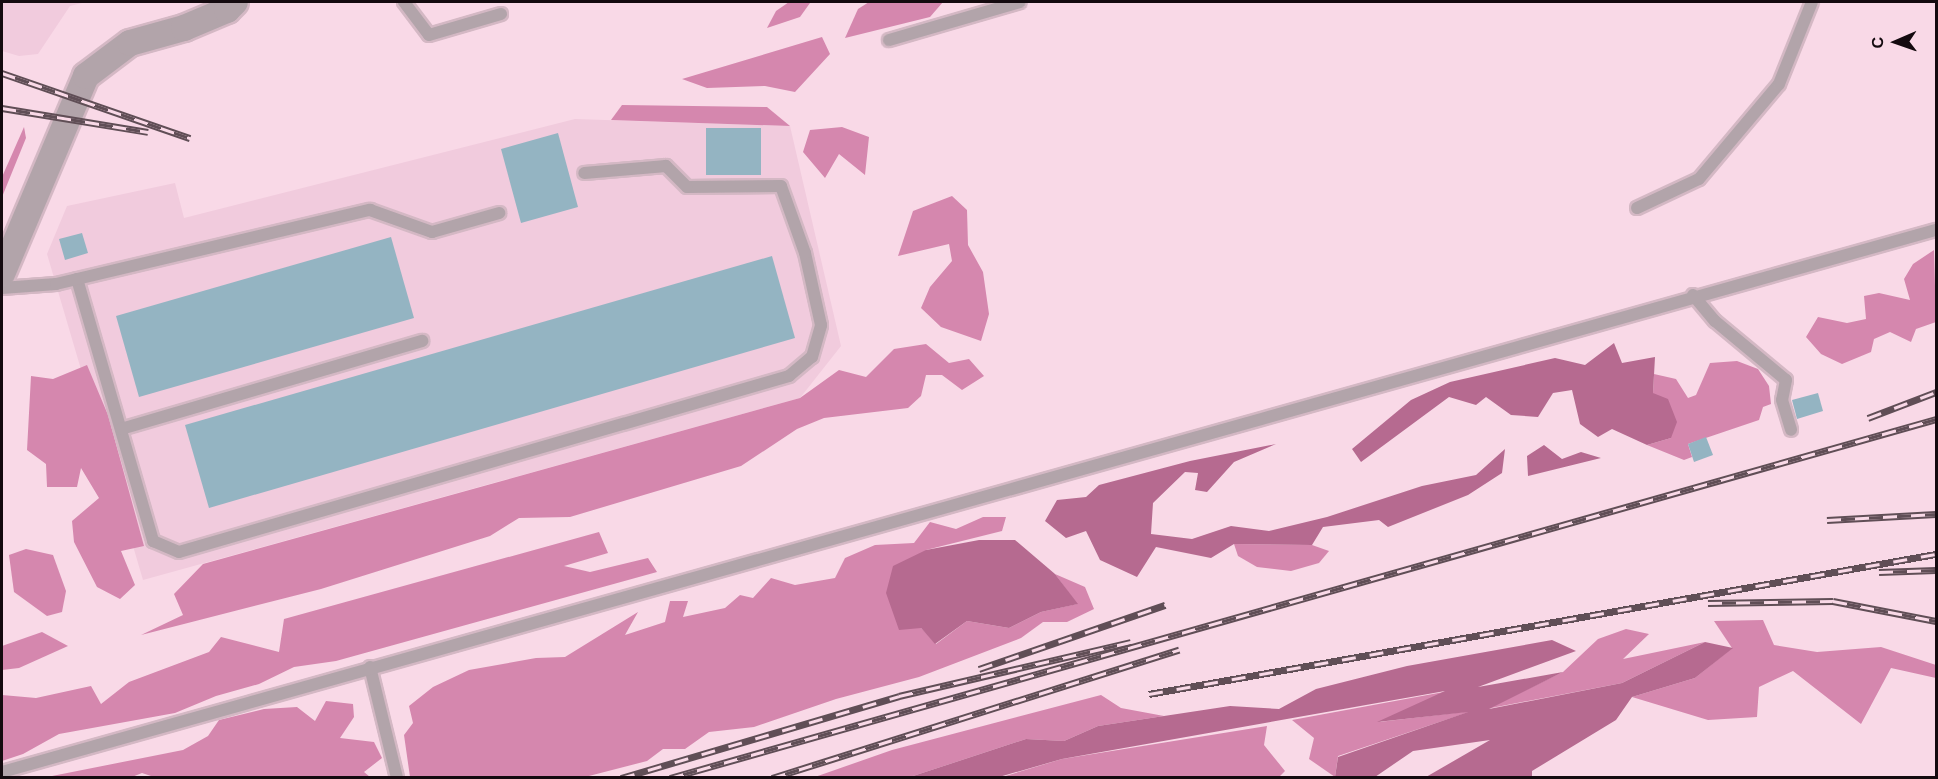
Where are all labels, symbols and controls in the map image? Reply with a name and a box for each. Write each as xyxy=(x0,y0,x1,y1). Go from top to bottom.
north arrow xyxy=(1866,12,1926,72)
text: С xyxy=(1869,37,1886,49)

